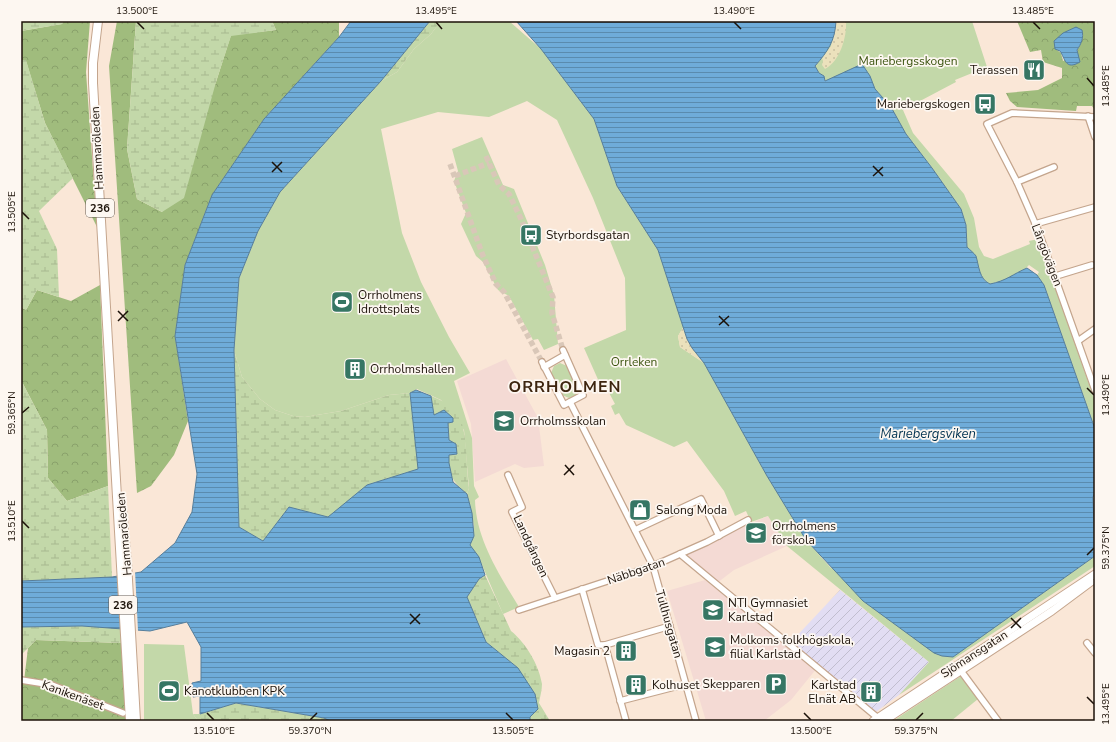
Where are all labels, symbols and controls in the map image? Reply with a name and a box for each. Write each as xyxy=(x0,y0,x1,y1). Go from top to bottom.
text: 13.500°E xyxy=(116,4,158,18)
text: 13.495°E xyxy=(415,4,457,18)
text: 13.490°E xyxy=(713,4,755,18)
text: 13.485°E xyxy=(1012,4,1054,18)
park label: Mariebergsskogen xyxy=(858,53,958,69)
restaurant icon: Terassen xyxy=(1021,57,1047,83)
place label: Terassen xyxy=(970,62,1018,78)
text: 13.485°E xyxy=(1099,65,1113,107)
bus stop icon: Mariebergskogen xyxy=(972,91,998,117)
place label: Mariebergskogen xyxy=(877,96,970,112)
street label: Hammaröleden xyxy=(87,106,107,190)
text: 13.505°E xyxy=(5,191,19,233)
road number: 236 xyxy=(86,199,114,217)
street label: Långövägen xyxy=(1028,221,1066,289)
bus stop icon: Styrbordsgatan xyxy=(518,222,544,248)
place label: Styrbordsgatan xyxy=(546,227,630,243)
place label: Orrholmens Idrottsplats xyxy=(358,287,422,317)
sports icon: Orrholmens Idrottsplats xyxy=(329,289,355,315)
park label: Orrleken xyxy=(611,354,657,370)
building icon: Orrholmshallen xyxy=(342,356,368,382)
place label: Orrholmshallen xyxy=(370,361,454,377)
text: 13.490°E xyxy=(1099,374,1113,416)
district label: ORRHOLMEN xyxy=(509,376,621,398)
text: 59.365°N xyxy=(5,391,19,435)
school or university icon: Orrholmsskolan xyxy=(491,408,517,434)
place label: Orrholmsskolan xyxy=(520,413,606,429)
water label: Mariebergsviken xyxy=(880,425,976,443)
street label: Hammaröleden xyxy=(112,492,136,576)
shop icon: Salong Moda xyxy=(627,497,653,523)
text: 13.510°E xyxy=(5,500,19,542)
place label: Salong Moda xyxy=(656,502,727,518)
street label: Landgången xyxy=(510,512,552,580)
place label: Orrholmens förskola xyxy=(772,518,836,548)
school or university icon: Orrholmens förskola xyxy=(743,520,769,546)
text: 59.375°N xyxy=(1099,526,1113,570)
street label: Näbbgatan xyxy=(605,554,667,588)
street label: Tullhusgatan xyxy=(652,588,686,660)
place label: NTI Gymnasiet Karlstad xyxy=(728,595,809,625)
road number: 236 xyxy=(109,596,137,614)
school or university icon: NTI Gymnasiet Karlstad xyxy=(700,597,726,623)
street label: Sjömansgatan xyxy=(937,626,1011,682)
place label: Molkoms folkhögskola, filial Karlstad xyxy=(730,632,854,662)
school or university icon: Molkoms folkhögskola, filial Karlstad xyxy=(702,634,728,660)
building icon: Magasin 2 xyxy=(613,638,639,664)
place label: Magasin 2 xyxy=(554,643,610,659)
parking icon: Skepparen xyxy=(763,671,789,697)
building icon: Kolhuset xyxy=(623,672,649,698)
street label: Kanikenäset xyxy=(40,676,107,714)
place label: Skepparen xyxy=(703,676,760,692)
place label: Kolhuset xyxy=(652,677,700,693)
place label: Karlstad Elnät AB xyxy=(808,677,856,707)
sports icon: Kanotklubben KPK xyxy=(156,678,182,704)
building icon: Karlstad Elnät AB xyxy=(858,679,884,705)
place label: Kanotklubben KPK xyxy=(184,683,285,699)
text: 13.495°E xyxy=(1099,683,1113,725)
text: 13.510°E xyxy=(193,724,235,738)
text: 59.370°N xyxy=(288,724,332,738)
text: 13.505°E xyxy=(492,724,534,738)
text: 13.500°E xyxy=(790,724,832,738)
text: 59.375°N xyxy=(894,724,938,738)

